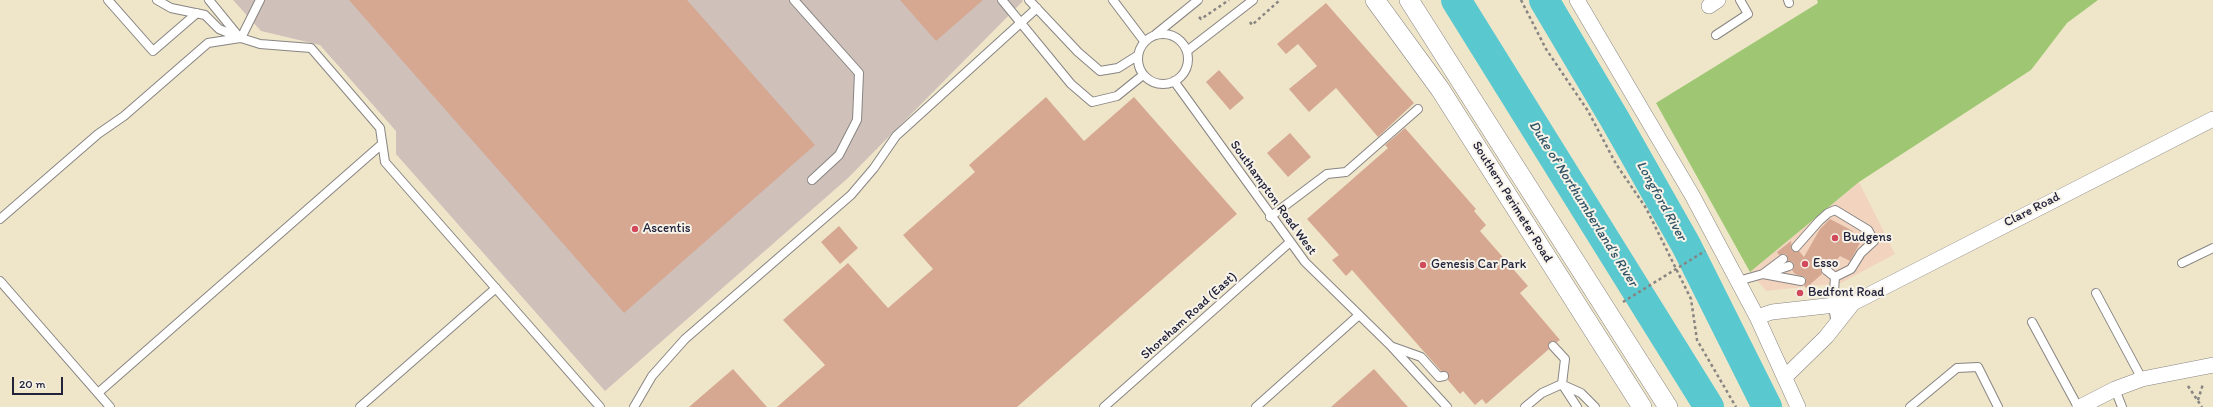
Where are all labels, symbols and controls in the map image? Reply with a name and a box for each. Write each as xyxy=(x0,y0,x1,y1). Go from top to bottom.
water label: Duke of Northumberland's River xyxy=(1525,118,1641,290)
street label: Southampton Road West xyxy=(1226,138,1320,258)
street label: Southern Perimeter Road xyxy=(1468,139,1556,265)
water label: Longford River xyxy=(1632,158,1690,244)
street label: Clare Road xyxy=(2001,189,2063,231)
place label: Ascentis xyxy=(643,221,691,237)
marker: Ascentis xyxy=(630,224,640,234)
place label: Budgens xyxy=(1843,230,1892,246)
marker: Budgens xyxy=(1830,233,1840,243)
place label: Esso xyxy=(1813,256,1838,272)
place label: Genesis Car Park xyxy=(1431,257,1526,273)
marker: Esso xyxy=(1800,259,1810,269)
marker: Genesis Car Park xyxy=(1418,260,1428,270)
street label: Shoreham Road (East) xyxy=(1138,269,1240,363)
place label: Bedfont Road xyxy=(1808,285,1884,301)
marker: Bedfont Road xyxy=(1795,288,1805,298)
scale bar xyxy=(14,369,65,395)
text: 20 m xyxy=(19,377,46,391)

